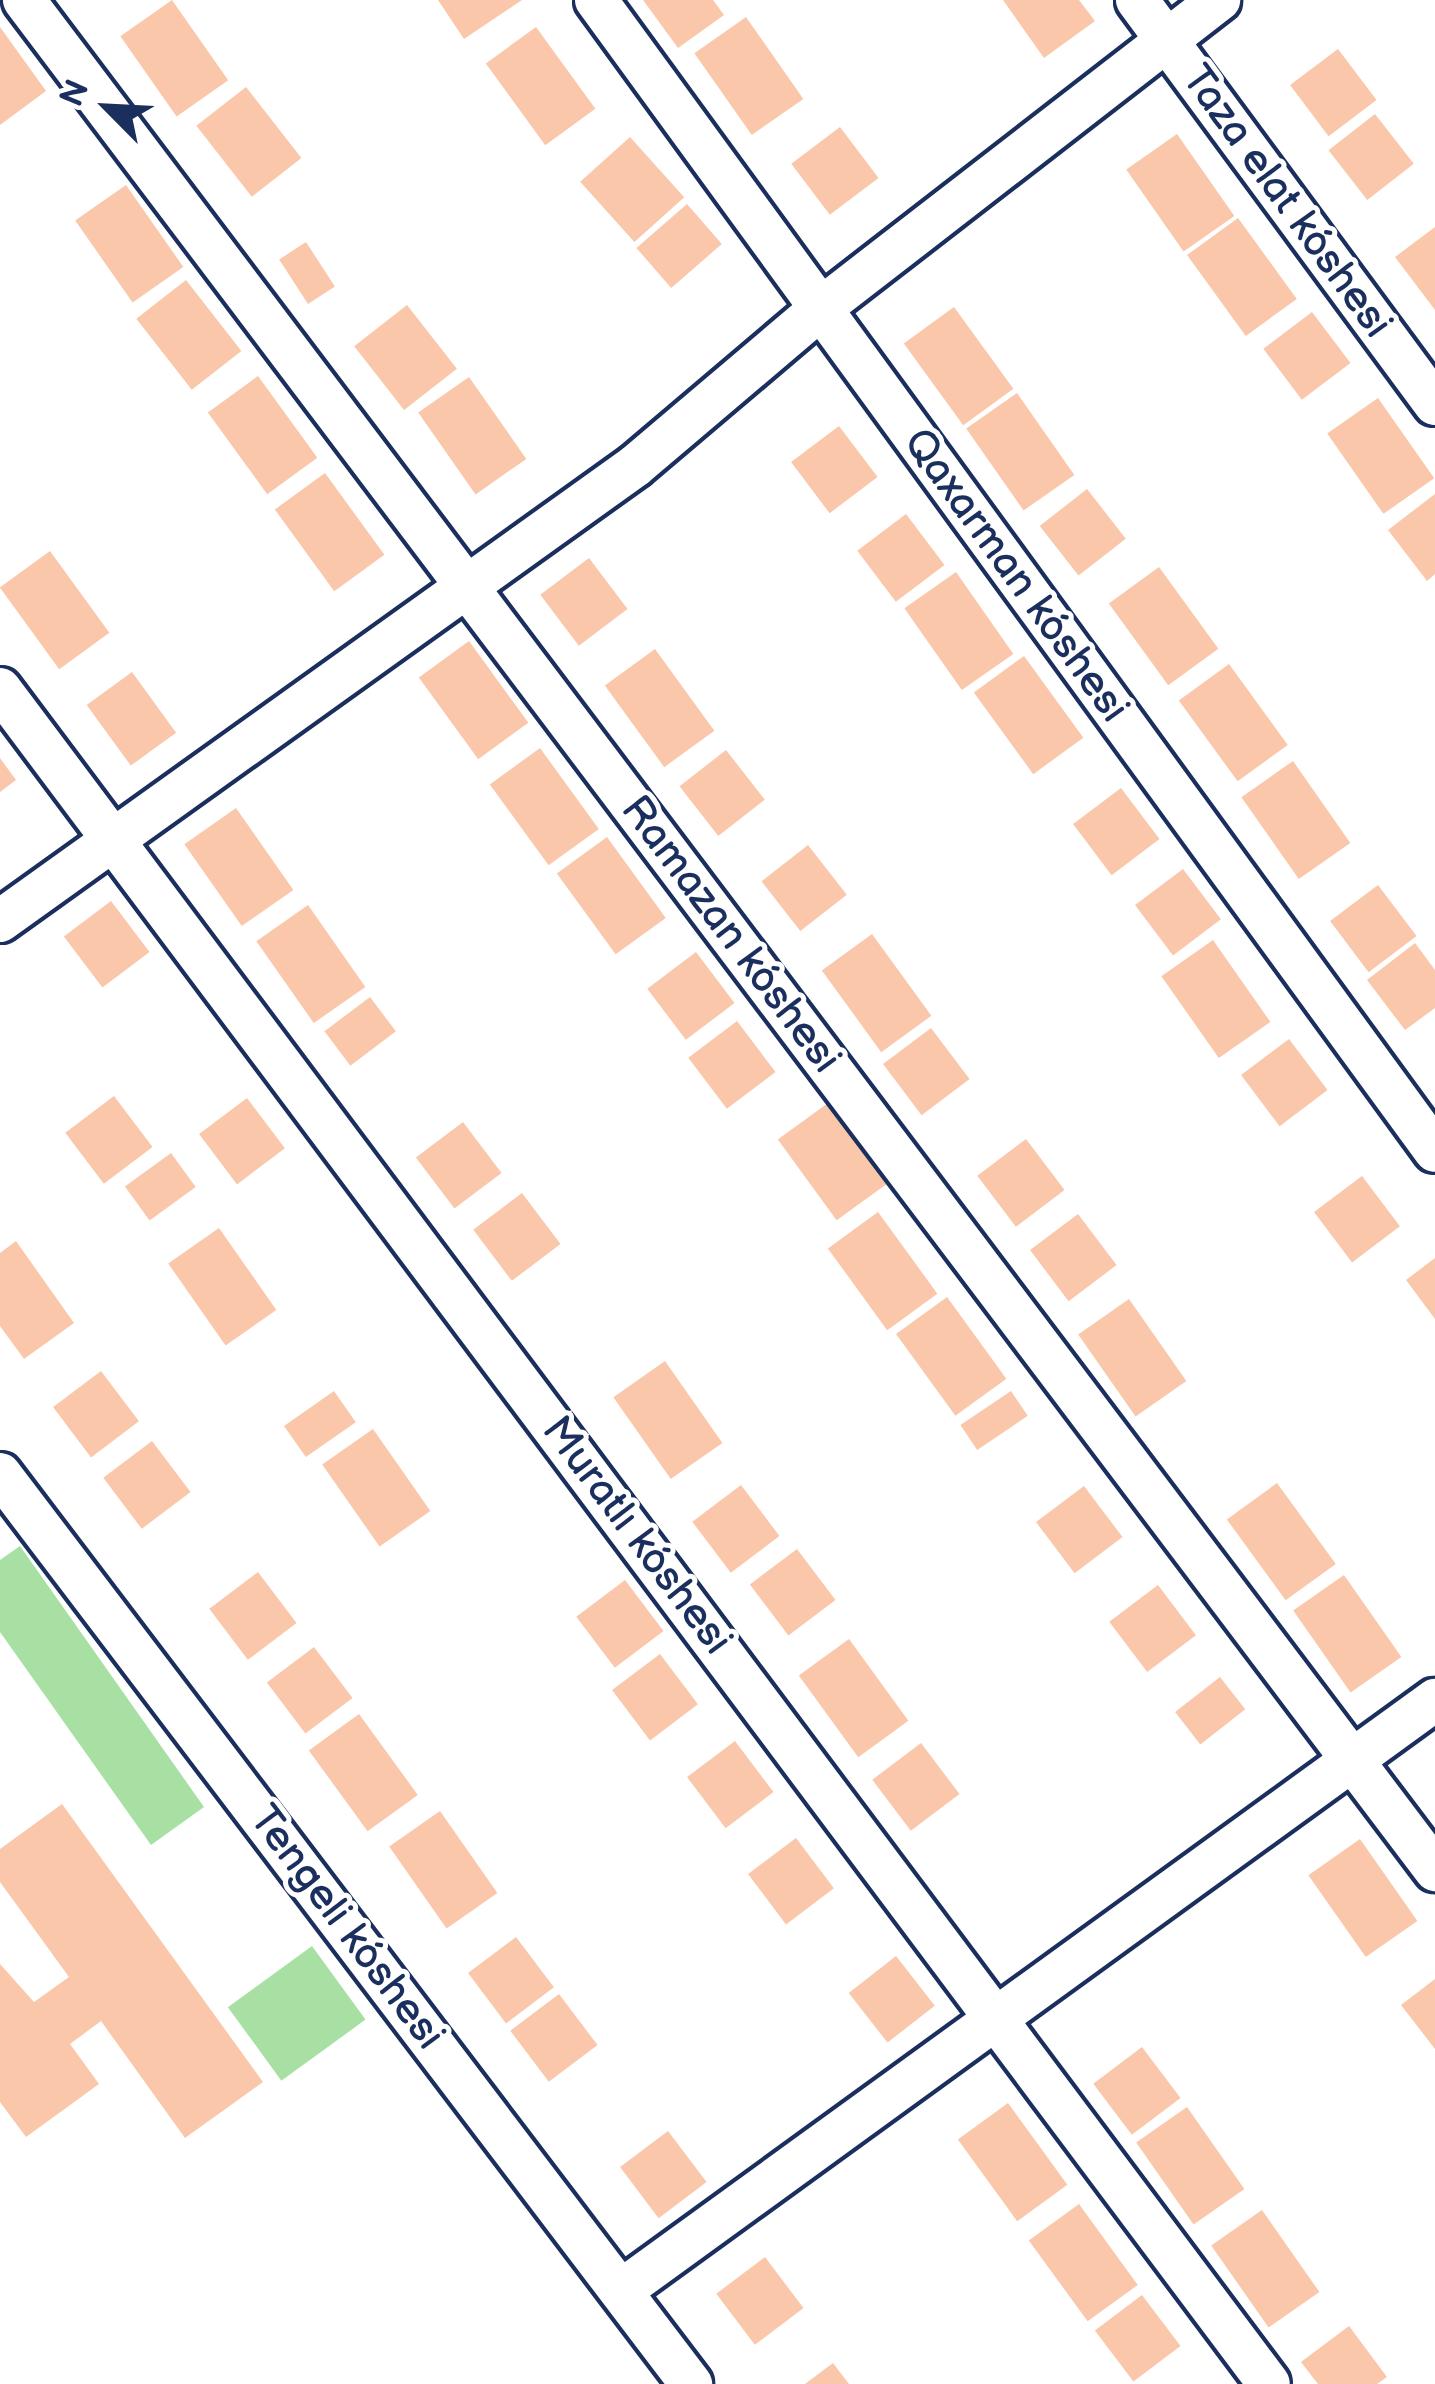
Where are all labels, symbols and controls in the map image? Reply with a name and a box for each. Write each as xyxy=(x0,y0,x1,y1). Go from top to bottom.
north arrow xyxy=(48,48,168,168)
street label: Taza elat kóshesi xyxy=(1170,56,1402,348)
text: N xyxy=(52,74,98,113)
street label: Qaxarman kóshesi xyxy=(892,419,1138,733)
street label: Ramazan kóshesi xyxy=(609,787,851,1083)
street label: Muratlı kóshesi xyxy=(530,1407,742,1665)
street label: Tengeli kóshesi xyxy=(238,1796,454,2060)

